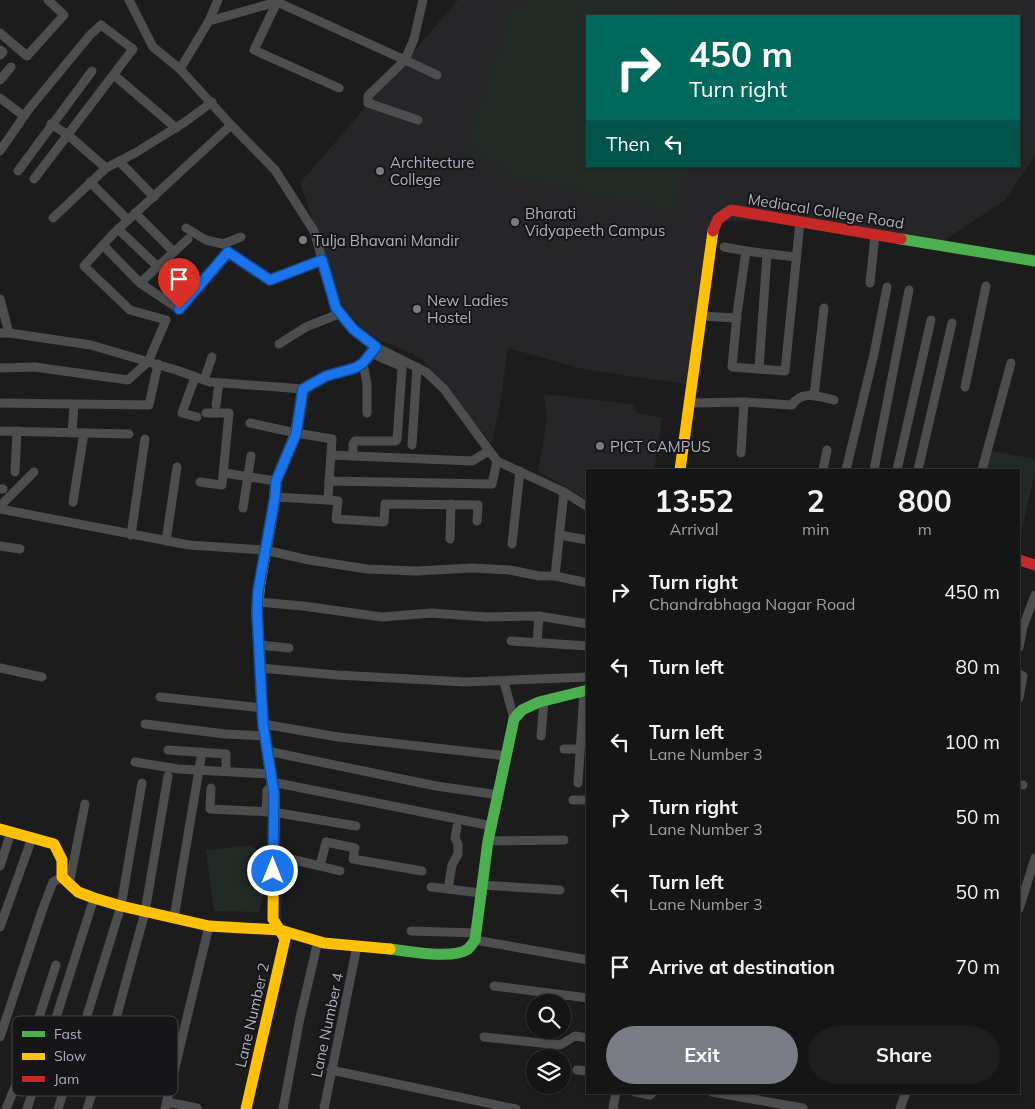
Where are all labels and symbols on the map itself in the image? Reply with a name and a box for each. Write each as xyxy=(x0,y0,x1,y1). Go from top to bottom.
place label: Architecture College xyxy=(390,153,474,189)
marker: Architecture College xyxy=(374,165,386,177)
street label: Mediacal College Road xyxy=(747,189,905,233)
place label: Bharati Vidyapeeth Campus xyxy=(525,204,665,240)
marker: Bharati Vidyapeeth Campus xyxy=(509,216,521,228)
place label: Tulja Bhavani Mandir xyxy=(313,231,460,250)
marker: Tulja Bhavani Mandir xyxy=(297,234,309,246)
pin xyxy=(158,258,200,309)
place label: New Ladies Hostel xyxy=(427,291,509,327)
marker: New Ladies Hostel xyxy=(411,303,423,315)
place label: PICT CAMPUS xyxy=(610,437,711,456)
marker: PICT CAMPUS xyxy=(594,440,606,452)
position arrow xyxy=(246,844,298,896)
street label: Lane Number 2 xyxy=(231,961,273,1069)
street label: Lane Number 4 xyxy=(307,971,347,1079)
legend xyxy=(12,1016,178,1096)
text: Fast xyxy=(54,1025,82,1043)
text: Slow xyxy=(54,1047,86,1065)
text: Jam xyxy=(54,1070,79,1088)

